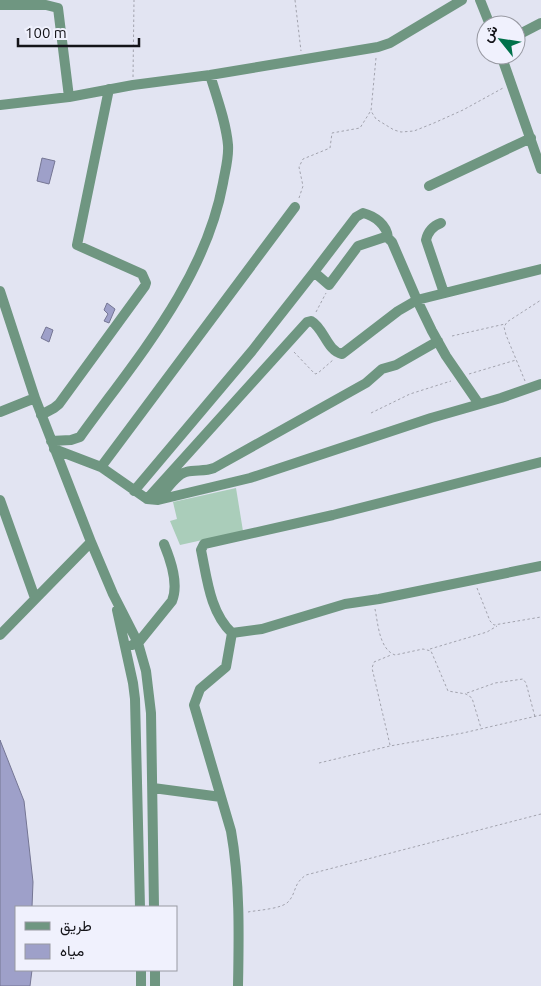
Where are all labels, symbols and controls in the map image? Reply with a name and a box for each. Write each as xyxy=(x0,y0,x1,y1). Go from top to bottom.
scale bar xyxy=(18,15,139,47)
north arrow xyxy=(476,15,526,65)
text: ش xyxy=(479,22,502,45)
text: 100 m xyxy=(25,24,67,41)
legend xyxy=(15,906,178,971)
text: طريق xyxy=(60,917,92,936)
text: مياه xyxy=(60,942,84,960)

